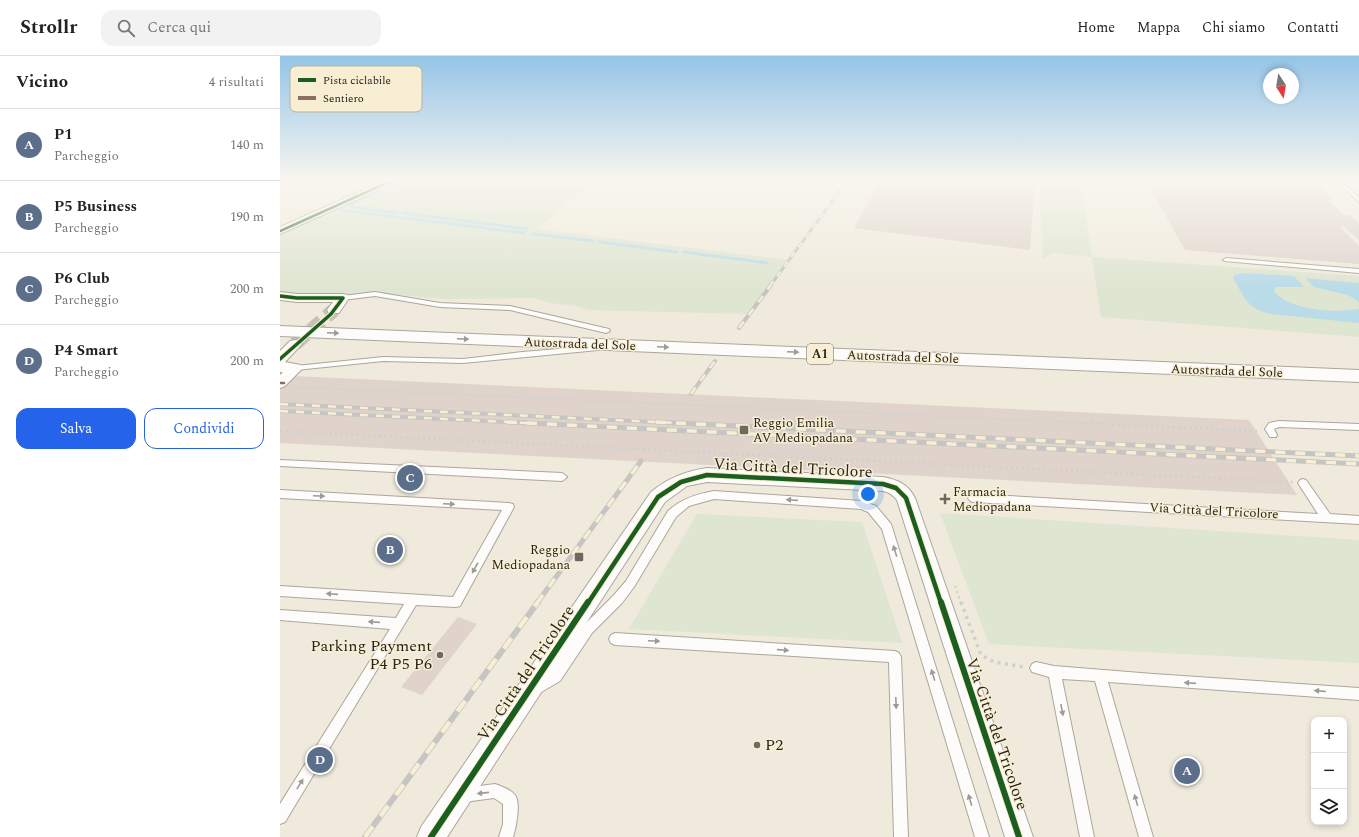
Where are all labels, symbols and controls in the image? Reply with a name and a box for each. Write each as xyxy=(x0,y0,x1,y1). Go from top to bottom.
search box xyxy=(101,10,381,46)
text: Strollr xyxy=(20,13,77,42)
text: Cerca qui xyxy=(147,16,211,39)
icon: search xyxy=(115,17,137,39)
text: Home xyxy=(1077,17,1115,38)
text: Mappa xyxy=(1137,17,1180,38)
text: Chi siamo xyxy=(1202,17,1265,38)
text: Contatti xyxy=(1287,17,1339,38)
legend xyxy=(290,66,422,112)
north arrow xyxy=(1263,68,1299,104)
text: Vicino xyxy=(16,69,68,95)
text: 4 risultati xyxy=(209,72,264,92)
text: Pista ciclabile xyxy=(323,72,391,89)
text: Sentiero xyxy=(323,90,364,107)
text: P1 xyxy=(54,123,73,146)
text: A xyxy=(24,135,34,155)
text: 140 m xyxy=(230,135,264,155)
text: Parcheggio xyxy=(54,146,119,166)
text: P5 Business xyxy=(54,195,137,218)
text: B xyxy=(24,207,34,227)
text: 190 m xyxy=(230,207,264,227)
text: Parcheggio xyxy=(54,218,119,238)
text: P6 Club xyxy=(54,267,110,290)
text: C xyxy=(24,279,34,299)
text: 200 m xyxy=(230,279,264,299)
text: Parcheggio xyxy=(54,290,119,310)
one-way arrow xyxy=(327,330,339,337)
street label: Autostrada del Sole xyxy=(524,332,636,356)
one-way arrow xyxy=(457,335,469,342)
text: P4 Smart xyxy=(54,339,118,362)
one-way arrow xyxy=(657,344,670,350)
road number: A1 xyxy=(807,344,833,364)
street label: Autostrada del Sole xyxy=(847,345,959,369)
one-way arrow xyxy=(787,349,799,356)
text: D xyxy=(24,351,34,371)
text: 200 m xyxy=(230,351,264,371)
street label: Autostrada del Sole xyxy=(1171,359,1283,383)
text: Parcheggio xyxy=(54,362,119,382)
button: Salva xyxy=(16,408,136,449)
button: Condividi xyxy=(144,408,264,449)
place label: Reggio Emilia AV Mediopadana xyxy=(753,413,854,448)
marker: Reggio Emilia AV Mediopadana xyxy=(738,424,750,436)
street label: Via Città del Tricolore xyxy=(713,452,873,484)
pin: C xyxy=(397,463,423,493)
place label: Farmacia Mediopadana xyxy=(953,482,1032,517)
your location xyxy=(858,484,878,504)
one-way arrow xyxy=(313,493,325,500)
marker: Farmacia Mediopadana xyxy=(940,494,950,504)
one-way arrow xyxy=(786,497,798,504)
street label: Via Città del Tricolore xyxy=(1149,498,1279,524)
one-way arrow xyxy=(443,500,455,507)
pin: B xyxy=(377,535,403,565)
place label: Reggio Mediopadana xyxy=(492,540,571,575)
one-way arrow xyxy=(892,545,898,557)
marker: Reggio Mediopadana xyxy=(573,551,585,563)
one-way arrow xyxy=(472,562,479,573)
one-way arrow xyxy=(326,591,338,598)
street label: Via Città del Tricolore xyxy=(472,600,580,746)
one-way arrow xyxy=(368,618,380,625)
place label: Parking Payment P4 P5 P6 xyxy=(311,634,432,676)
one-way arrow xyxy=(648,638,661,644)
one-way arrow xyxy=(777,646,789,653)
marker: Parking Payment P4 P5 P6 xyxy=(435,650,445,660)
street label: Via Città del Tricolore xyxy=(960,655,1034,813)
one-way arrow xyxy=(930,669,936,681)
one-way arrow xyxy=(1183,680,1196,686)
one-way arrow xyxy=(1314,687,1326,694)
one-way arrow xyxy=(893,697,900,709)
one-way arrow xyxy=(1059,704,1065,716)
map controls xyxy=(1311,717,1347,825)
button: + xyxy=(1311,717,1347,753)
place label: P2 xyxy=(765,733,783,757)
marker: P2 xyxy=(752,740,762,750)
pin: D xyxy=(307,745,333,775)
button: − xyxy=(1311,753,1347,789)
pin: A xyxy=(1174,756,1200,786)
one-way arrow xyxy=(297,778,304,790)
one-way arrow xyxy=(477,789,489,796)
button: layers xyxy=(1311,789,1347,825)
one-way arrow xyxy=(967,793,973,805)
one-way arrow xyxy=(1133,793,1139,805)

